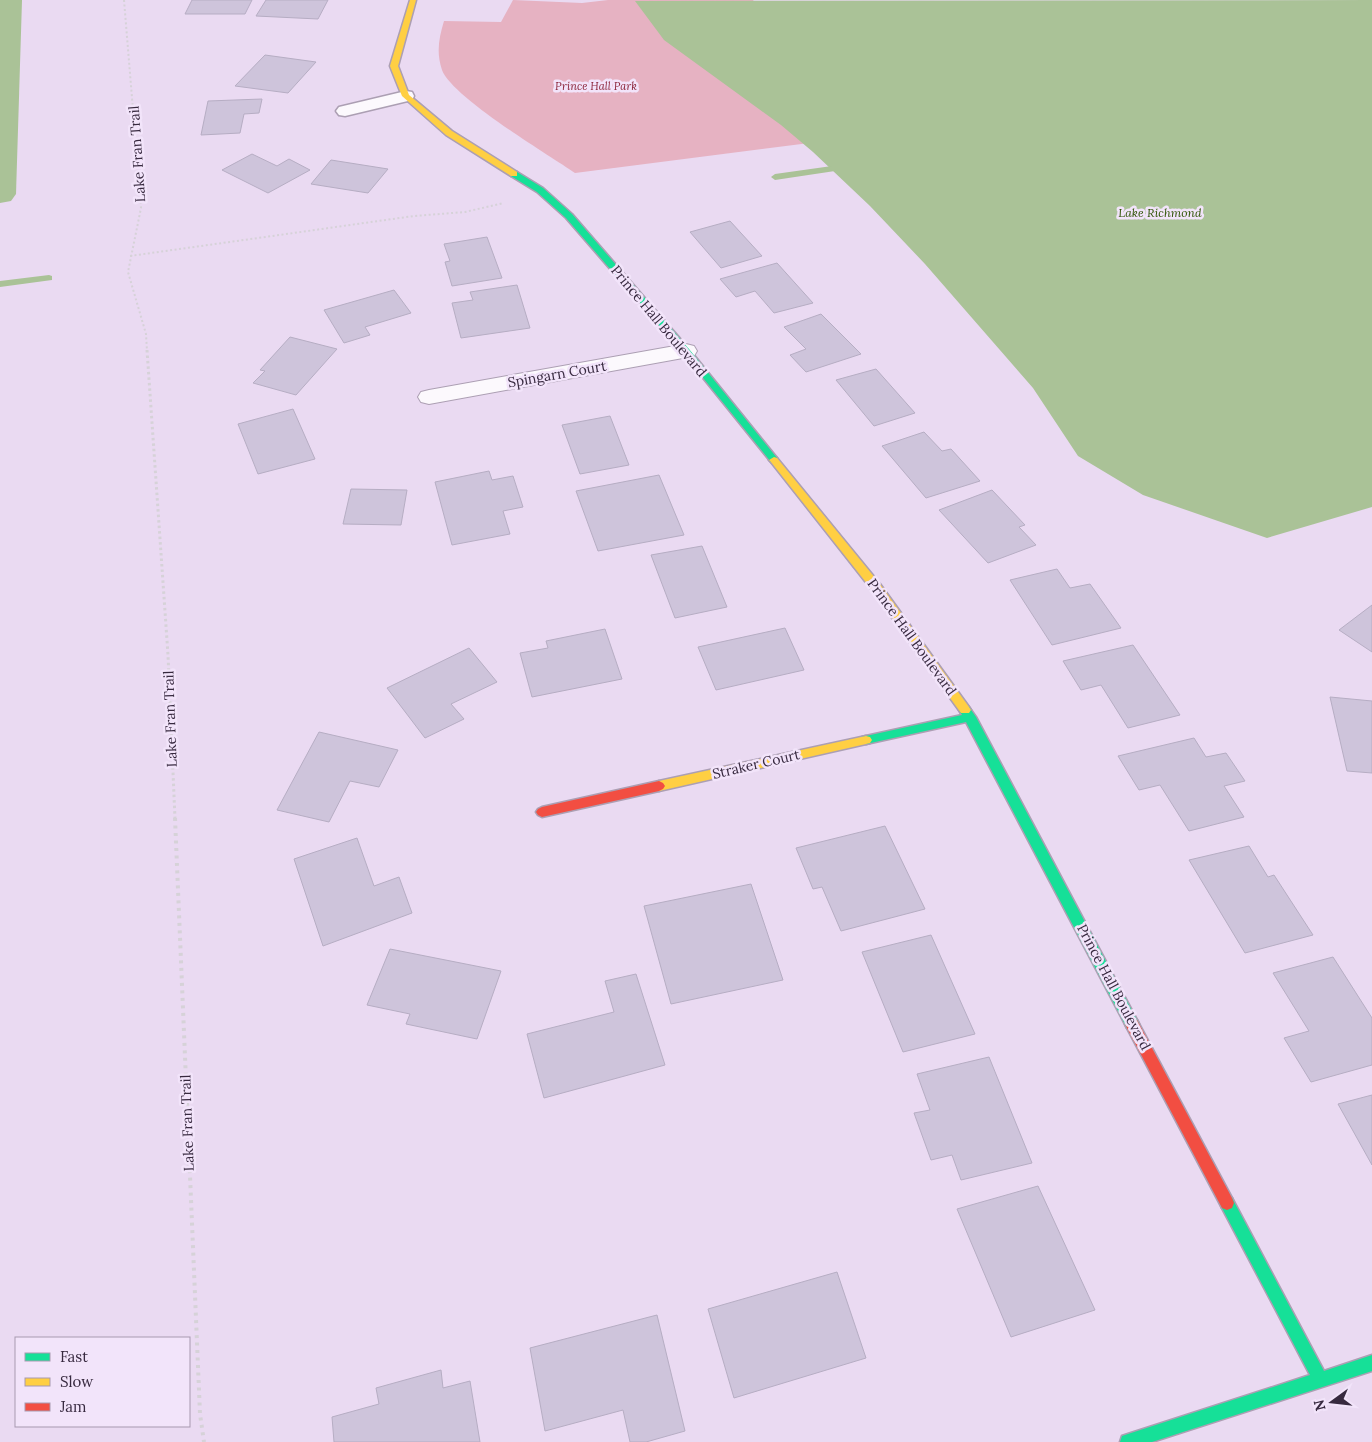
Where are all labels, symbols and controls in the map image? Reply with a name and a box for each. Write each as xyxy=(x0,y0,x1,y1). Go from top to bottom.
park label: Prince Hall Park xyxy=(555,79,637,93)
street label: Lake Fran Trail xyxy=(125,105,149,203)
water label: Lake Richmond xyxy=(1118,205,1202,220)
street label: Prince Hall Boulevard xyxy=(607,262,711,380)
street label: Spingarn Court xyxy=(506,356,608,392)
street label: Prince Hall Boulevard xyxy=(864,575,960,699)
street label: Lake Fran Trail xyxy=(159,670,181,768)
street label: Straker Court xyxy=(711,745,802,783)
street label: Prince Hall Boulevard xyxy=(1073,921,1155,1053)
street label: Lake Fran Trail xyxy=(176,1074,198,1172)
legend xyxy=(15,1337,190,1427)
text: Fast xyxy=(60,1347,88,1366)
text: Slow xyxy=(60,1372,93,1391)
north arrow xyxy=(1307,1377,1357,1427)
text: Jam xyxy=(59,1397,87,1416)
text: N xyxy=(1309,1398,1330,1413)

